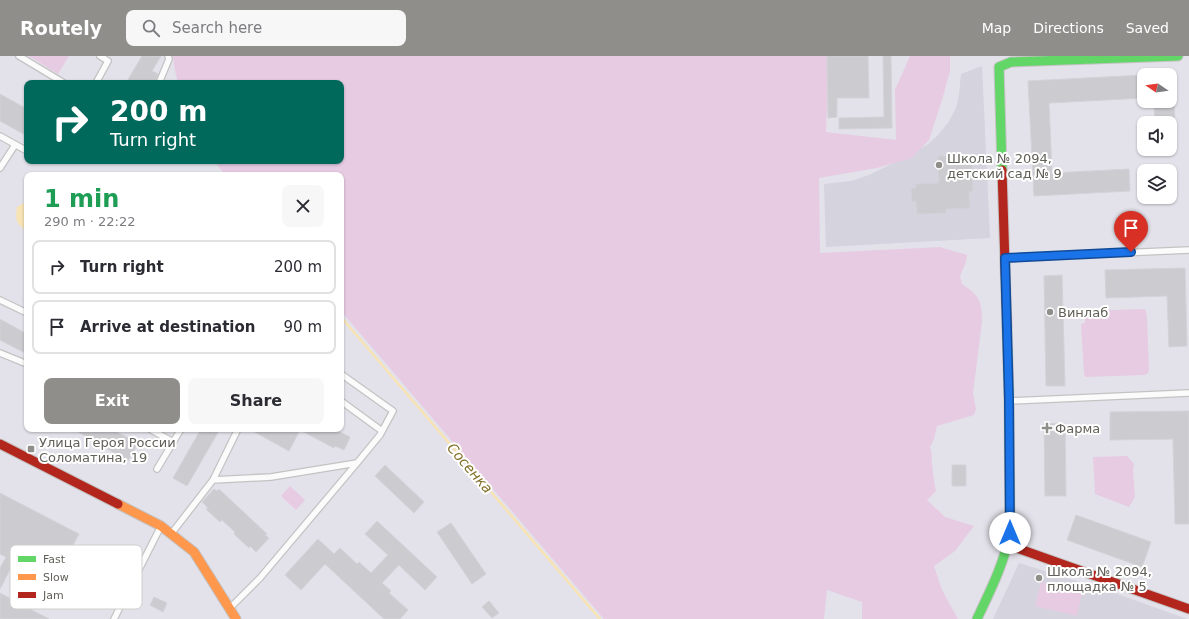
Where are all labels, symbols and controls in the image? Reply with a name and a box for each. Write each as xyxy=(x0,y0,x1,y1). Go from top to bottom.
search box xyxy=(126,10,406,46)
text: Routely xyxy=(20,17,102,39)
icon: search xyxy=(140,17,162,39)
text: Search here xyxy=(172,19,262,37)
text: Map xyxy=(982,20,1011,36)
text: Directions xyxy=(1033,20,1104,36)
text: Saved xyxy=(1126,20,1169,36)
north arrow xyxy=(1137,68,1177,108)
map controls xyxy=(1137,68,1177,204)
text: 200 m xyxy=(110,95,207,128)
icon: right xyxy=(44,96,96,148)
button: sound xyxy=(1137,116,1177,156)
text: Turn right xyxy=(110,129,196,150)
place label: Школа № 2094, детский сад № 9 xyxy=(947,151,1062,181)
marker: Школа № 2094, детский сад № 9 xyxy=(934,160,944,170)
button: layers xyxy=(1137,164,1177,204)
text: 1 min xyxy=(44,185,119,213)
button: close xyxy=(282,185,324,227)
pin xyxy=(1114,211,1148,252)
text: 290 m · 22:22 xyxy=(44,214,135,229)
icon: arrive xyxy=(1120,217,1142,239)
icon: right xyxy=(46,256,68,278)
text: Turn right xyxy=(80,258,164,276)
text: 200 m xyxy=(274,258,322,276)
place label: Винлаб xyxy=(1058,305,1108,320)
marker: Винлаб xyxy=(1045,307,1055,317)
icon: arrive xyxy=(46,316,68,338)
text: Arrive at destination xyxy=(80,318,255,336)
text: 90 m xyxy=(284,318,322,336)
button: Exit xyxy=(44,378,180,424)
button: Share xyxy=(188,378,324,424)
place label: Фарма xyxy=(1055,421,1100,436)
marker: Фарма xyxy=(1042,423,1052,433)
place label: Улица Героя России Соломатина, 19 xyxy=(39,435,176,465)
water label: Сосенка xyxy=(444,440,496,496)
marker: Улица Героя России Соломатина, 19 xyxy=(26,444,36,454)
position arrow xyxy=(989,512,1031,554)
legend xyxy=(10,545,142,609)
text: Fast xyxy=(43,553,66,566)
place label: Школа № 2094, площадка № 5 xyxy=(1047,564,1152,594)
text: Slow xyxy=(43,571,69,584)
marker: Школа № 2094, площадка № 5 xyxy=(1034,573,1044,583)
text: Jam xyxy=(42,589,64,602)

